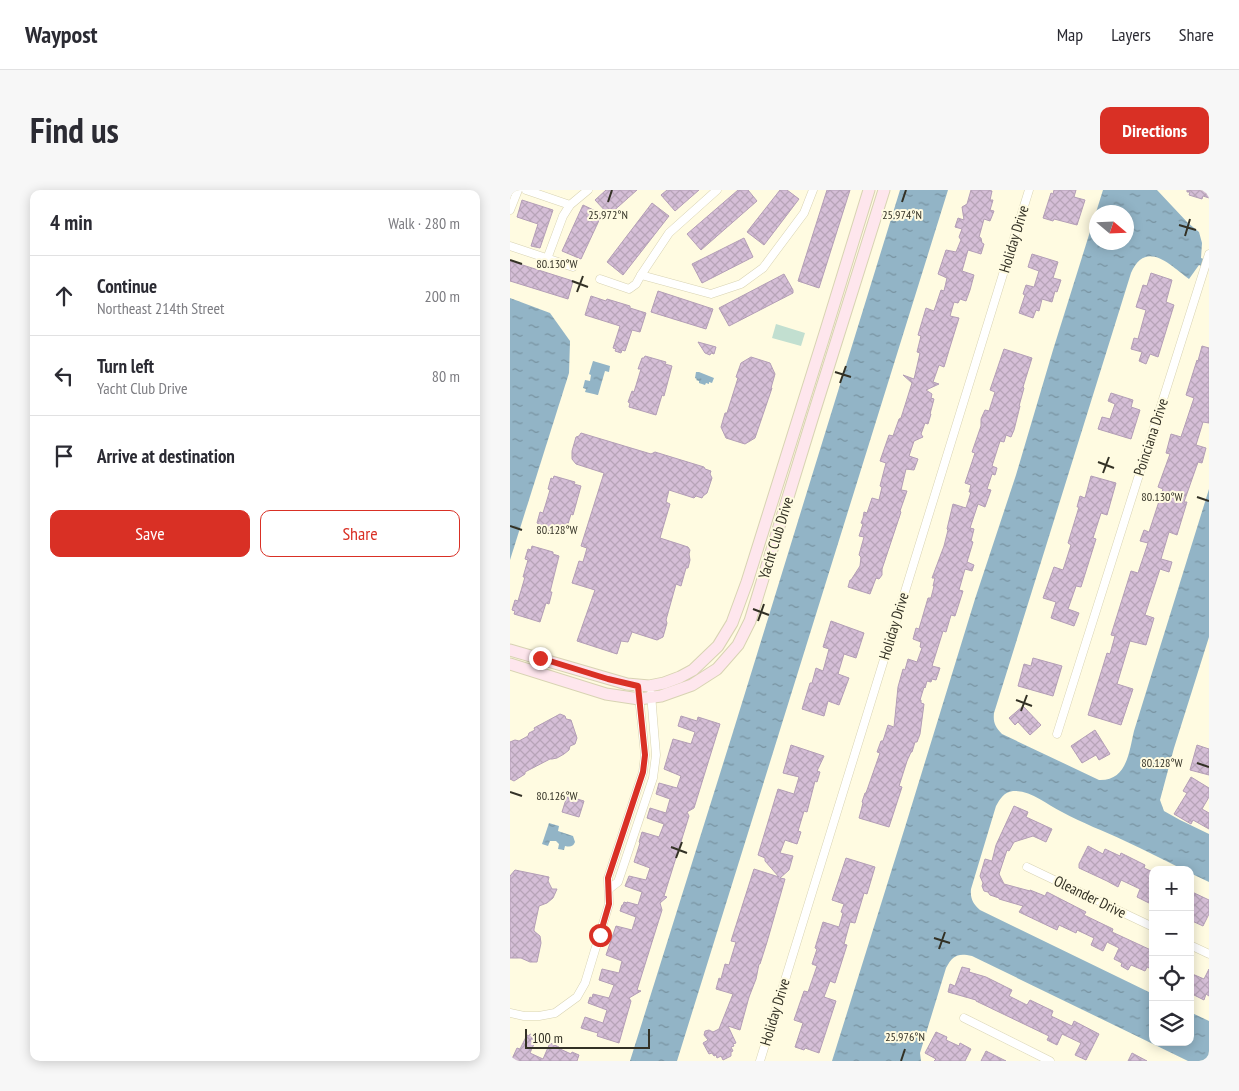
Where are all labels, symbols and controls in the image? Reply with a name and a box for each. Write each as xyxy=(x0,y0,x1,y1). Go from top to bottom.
text: Waypost xyxy=(25,19,98,50)
text: Map xyxy=(1057,23,1083,46)
text: Layers xyxy=(1111,23,1151,46)
text: Share xyxy=(1179,23,1214,46)
text: Find us xyxy=(30,107,119,153)
button: Directions xyxy=(1100,107,1209,154)
street label: Holiday Drive xyxy=(994,203,1033,275)
north arrow xyxy=(1089,205,1134,250)
text: 25.972°N xyxy=(588,207,628,222)
text: 25.974°N xyxy=(882,207,922,222)
text: 4 min xyxy=(50,209,92,236)
text: Walk · 280 m xyxy=(388,213,460,233)
text: 80.130°W xyxy=(536,256,578,271)
text: Continue xyxy=(97,274,157,298)
icon: ahead xyxy=(50,282,78,310)
text: 200 m xyxy=(425,286,460,306)
text: Northeast 214th Street xyxy=(97,298,225,318)
text: Turn left xyxy=(97,354,154,378)
icon: left xyxy=(50,362,78,390)
text: 80 m xyxy=(432,366,460,386)
text: Yacht Club Drive xyxy=(97,378,188,398)
street label: Poinciana Drive xyxy=(1129,396,1172,478)
icon: arrive xyxy=(50,442,78,470)
text: Arrive at destination xyxy=(97,444,235,468)
text: 80.130°W xyxy=(1141,489,1183,504)
street label: Yacht Club Drive xyxy=(754,494,797,581)
button: Save xyxy=(50,510,250,557)
button: Share xyxy=(260,510,460,557)
text: 80.128°W xyxy=(536,522,578,537)
street label: Holiday Drive xyxy=(874,590,913,662)
route end xyxy=(529,647,552,670)
text: 80.128°W xyxy=(1141,755,1183,770)
text: 80.126°W xyxy=(536,788,578,803)
map controls xyxy=(1149,866,1194,1046)
button: + xyxy=(1149,866,1194,911)
street label: Oleander Drive xyxy=(1051,871,1129,922)
button: − xyxy=(1149,911,1194,956)
route start xyxy=(589,924,612,947)
button: locate xyxy=(1149,956,1194,1001)
street label: Holiday Drive xyxy=(755,976,794,1048)
button: layers xyxy=(1149,1001,1194,1046)
scale bar xyxy=(525,1026,650,1049)
text: 100 m xyxy=(532,1029,563,1047)
text: 25.976°N xyxy=(885,1029,925,1044)

